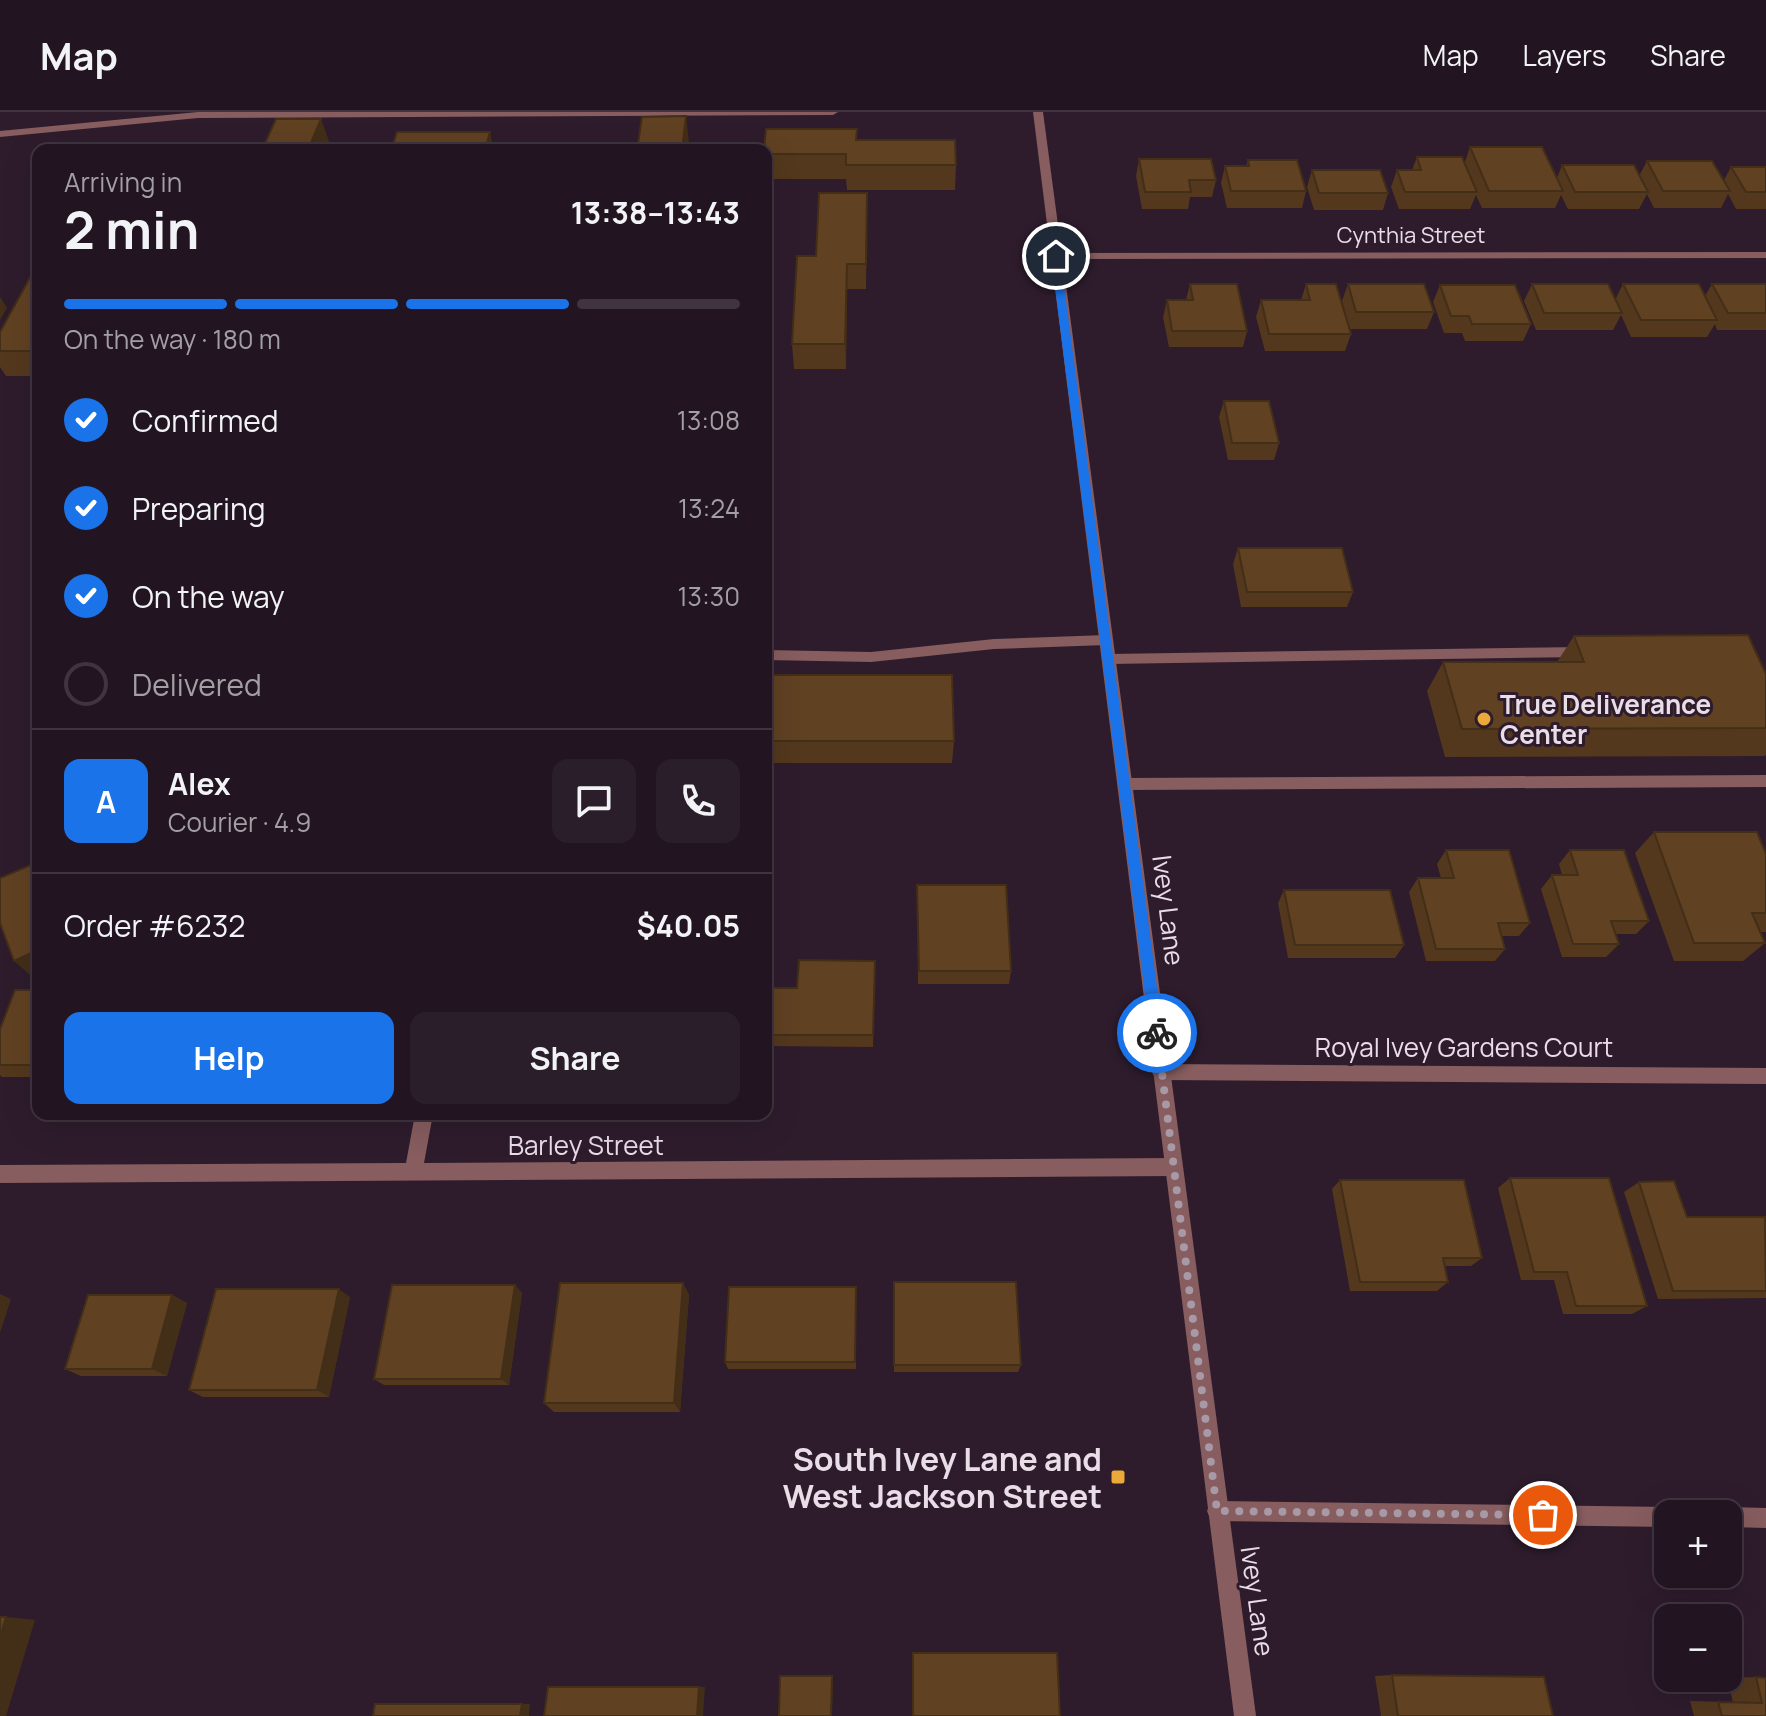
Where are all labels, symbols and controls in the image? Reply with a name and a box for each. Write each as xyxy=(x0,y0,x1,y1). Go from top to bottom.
text: Map xyxy=(40,29,118,81)
text: Map xyxy=(1423,36,1479,74)
text: Layers xyxy=(1523,36,1606,74)
text: Share xyxy=(1650,36,1726,74)
text: Arriving in xyxy=(64,164,182,200)
text: 13:38–13:43 xyxy=(571,192,740,233)
text: 2 min xyxy=(64,194,199,265)
street label: Cynthia Street xyxy=(1337,220,1486,250)
pin xyxy=(1022,222,1090,290)
icon: home xyxy=(1034,234,1078,278)
text: On the way · 180 m xyxy=(64,321,281,357)
icon: check xyxy=(64,398,108,442)
text: Confirmed xyxy=(132,400,279,441)
text: 13:08 xyxy=(677,402,740,438)
icon: check xyxy=(64,486,108,530)
text: Preparing xyxy=(132,488,266,529)
text: 13:24 xyxy=(678,490,740,526)
icon: check xyxy=(64,574,108,618)
text: On the way xyxy=(132,576,285,617)
text: 13:30 xyxy=(677,578,740,614)
text: Delivered xyxy=(132,664,262,705)
place label: True Deliverance Center xyxy=(1500,686,1711,752)
marker: True Deliverance Center xyxy=(1475,710,1493,728)
button: chat xyxy=(552,759,636,843)
button: phone xyxy=(656,759,740,843)
text: Alex xyxy=(168,763,231,804)
text: A xyxy=(96,781,116,822)
text: Courier · 4.9 xyxy=(168,804,311,840)
street label: Ivey Lane xyxy=(1144,853,1194,967)
text: Order #6232 xyxy=(64,905,245,946)
text: $40.05 xyxy=(637,905,740,946)
courier xyxy=(1117,993,1197,1073)
icon: bike xyxy=(1135,1011,1179,1055)
button: Help xyxy=(64,1012,394,1104)
button: Share xyxy=(410,1012,740,1104)
street label: Royal Ivey Gardens Court xyxy=(1315,1029,1613,1065)
street label: Barley Street xyxy=(508,1127,664,1163)
place label: South Ivey Lane and West Jackson Street xyxy=(783,1437,1102,1518)
marker: South Ivey Lane and West Jackson Street xyxy=(1109,1468,1127,1486)
pin xyxy=(1509,1481,1577,1549)
icon: bag xyxy=(1521,1493,1565,1537)
map controls xyxy=(1654,1500,1742,1692)
button: + xyxy=(1654,1500,1742,1588)
street label: Ivey Lane xyxy=(1232,1544,1284,1658)
button: − xyxy=(1654,1604,1742,1692)

